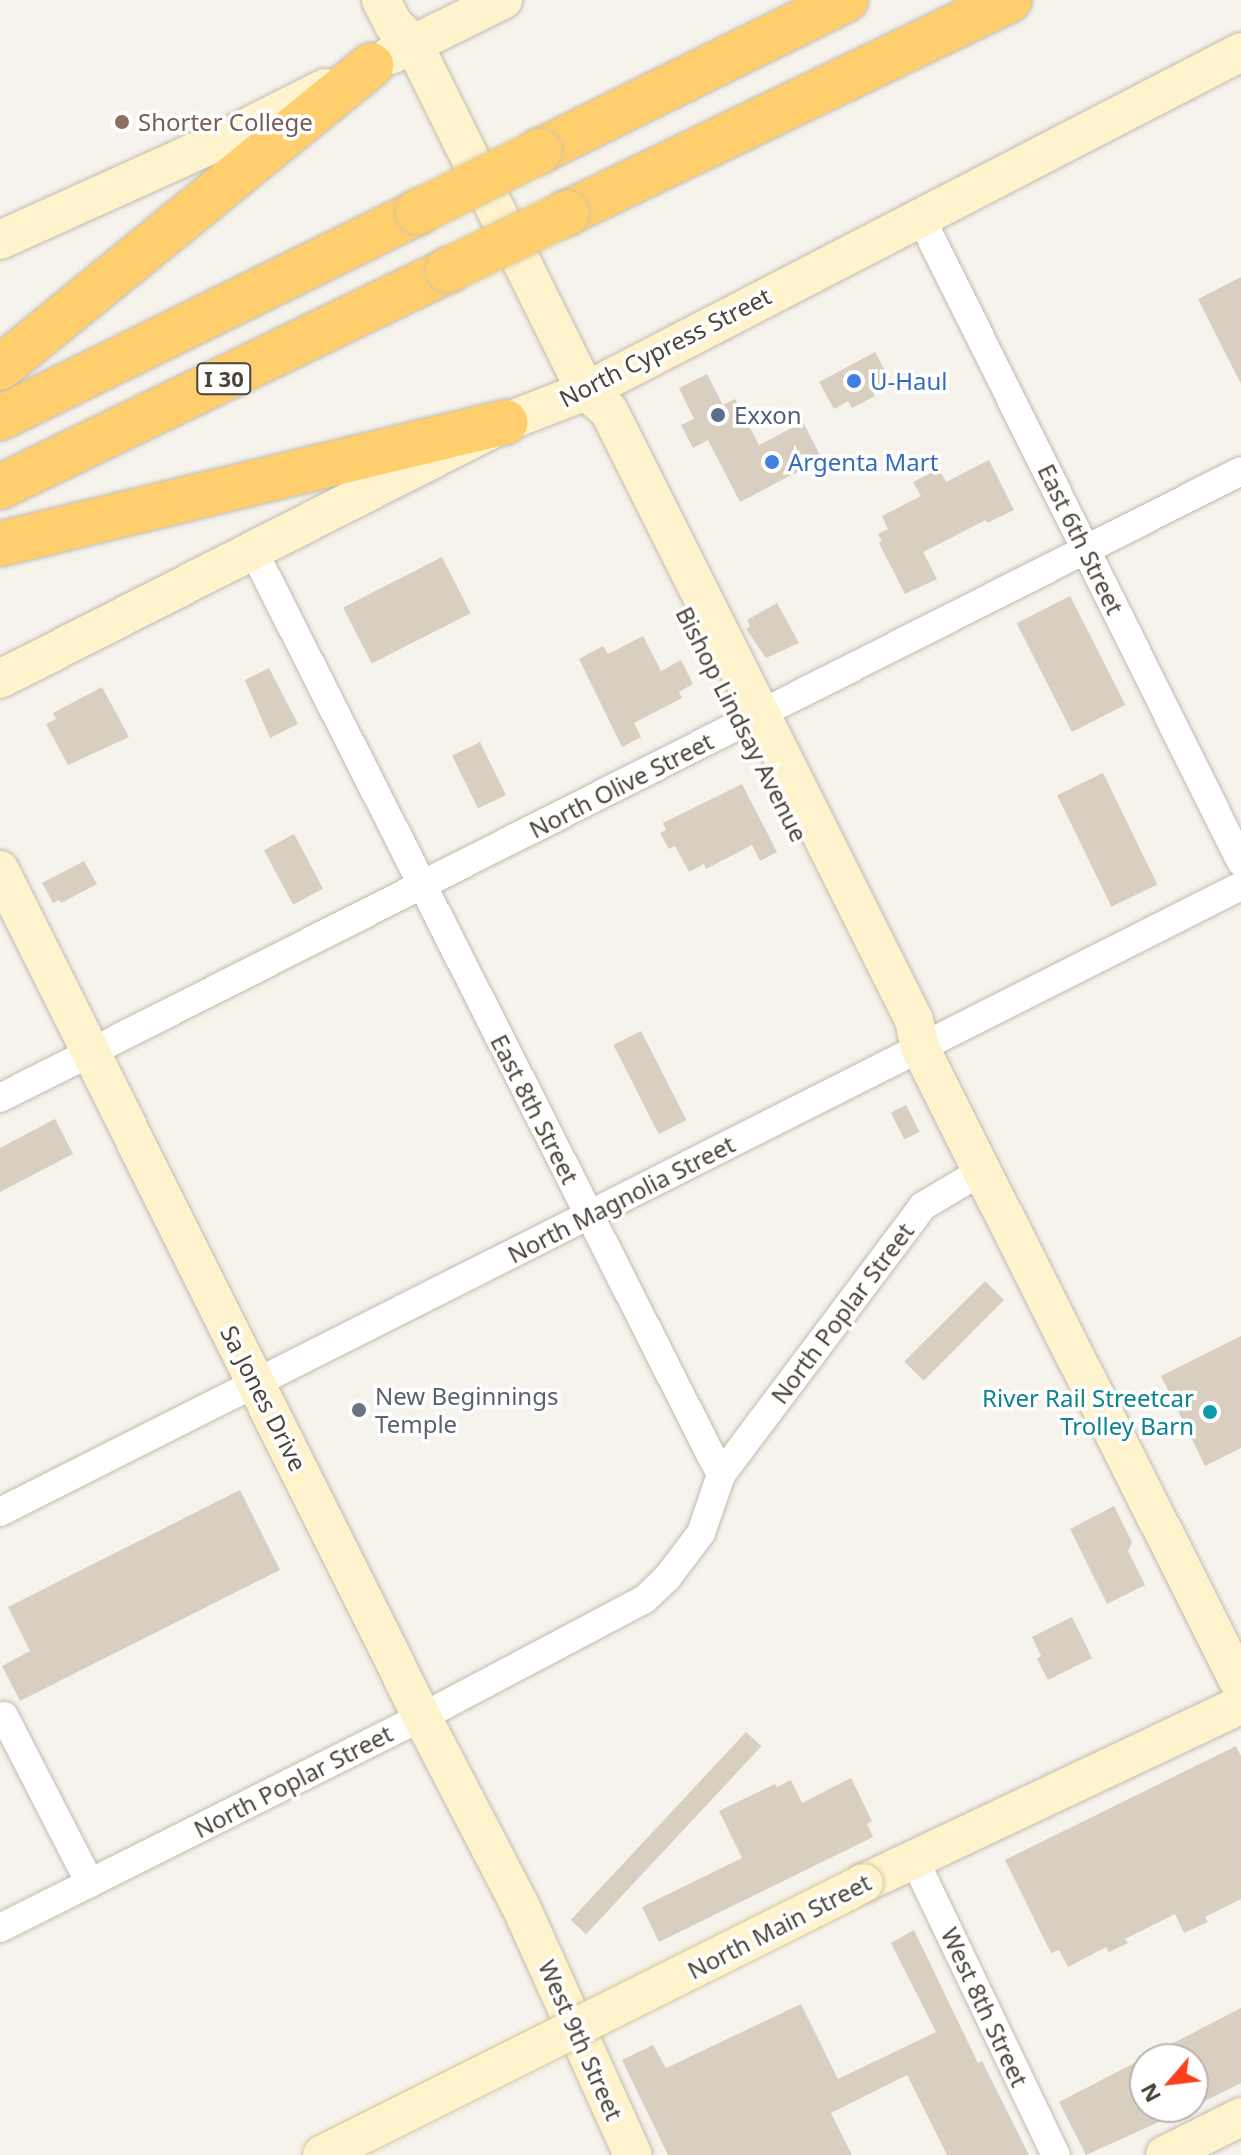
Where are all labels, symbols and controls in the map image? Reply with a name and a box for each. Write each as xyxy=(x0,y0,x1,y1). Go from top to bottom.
place label: Shorter College xyxy=(138,108,313,136)
marker: Shorter College xyxy=(113,113,131,131)
street label: North Cypress Street xyxy=(554,281,776,413)
road number: I 30 xyxy=(196,361,252,397)
place label: U-Haul xyxy=(870,367,948,395)
marker: U-Haul xyxy=(845,372,863,390)
place label: Exxon xyxy=(734,401,802,429)
marker: Exxon xyxy=(709,406,727,424)
place label: Argenta Mart xyxy=(788,448,938,476)
marker: Argenta Mart xyxy=(763,453,781,471)
street label: East 6th Street xyxy=(1032,459,1130,619)
street label: Bishop Lindsay Avenue xyxy=(670,602,814,846)
street label: North Olive Street xyxy=(524,726,718,844)
street label: East 8th Street xyxy=(485,1030,585,1188)
street label: North Magnolia Street xyxy=(503,1129,739,1269)
street label: North Poplar Street xyxy=(765,1217,919,1409)
street label: Sa Jones Drive xyxy=(215,1320,313,1476)
place label: New Beginnings Temple xyxy=(375,1382,558,1438)
place label: River Rail Streetcar Trolley Barn xyxy=(982,1384,1194,1440)
marker: New Beginnings Temple xyxy=(350,1401,368,1419)
marker: River Rail Streetcar Trolley Barn xyxy=(1201,1403,1219,1421)
street label: North Poplar Street xyxy=(189,1718,397,1844)
street label: North Main Street xyxy=(683,1867,875,1985)
street label: West 8th Street xyxy=(936,1923,1034,2091)
street label: West 9th Street xyxy=(533,1955,629,2125)
north arrow xyxy=(1129,2043,1209,2123)
text: N xyxy=(1132,2078,1167,2108)

